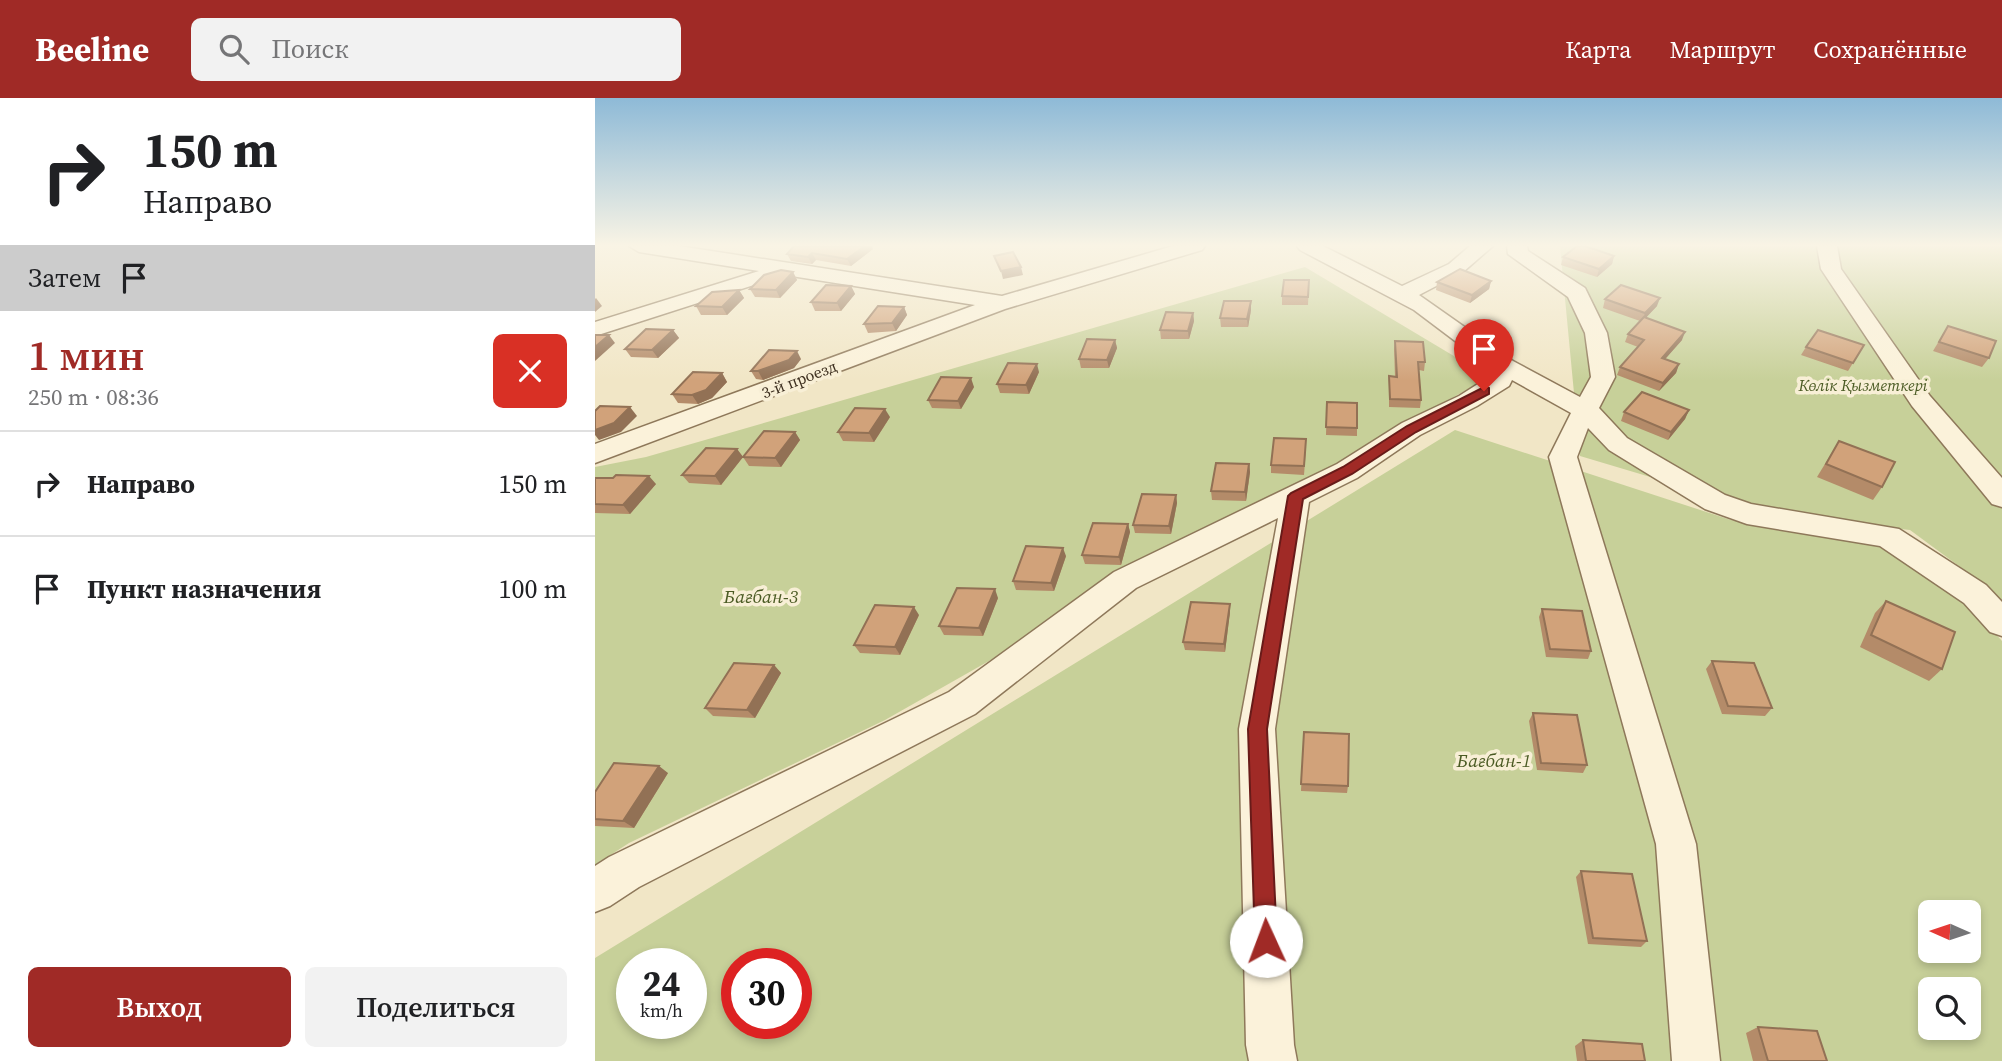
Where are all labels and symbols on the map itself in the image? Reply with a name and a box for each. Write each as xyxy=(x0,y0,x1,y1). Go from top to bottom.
pin xyxy=(1454,319,1514,391)
street label: 3-й проезд xyxy=(758,355,840,403)
park label: Көлік Қызметкері xyxy=(1798,374,1928,396)
park label: Бағбан-3 xyxy=(722,583,799,609)
park label: Бағбан-1 xyxy=(1455,747,1532,773)
north arrow xyxy=(1918,900,1981,962)
position arrow xyxy=(1229,904,1303,978)
speed limit sign: 30 xyxy=(721,948,812,1039)

